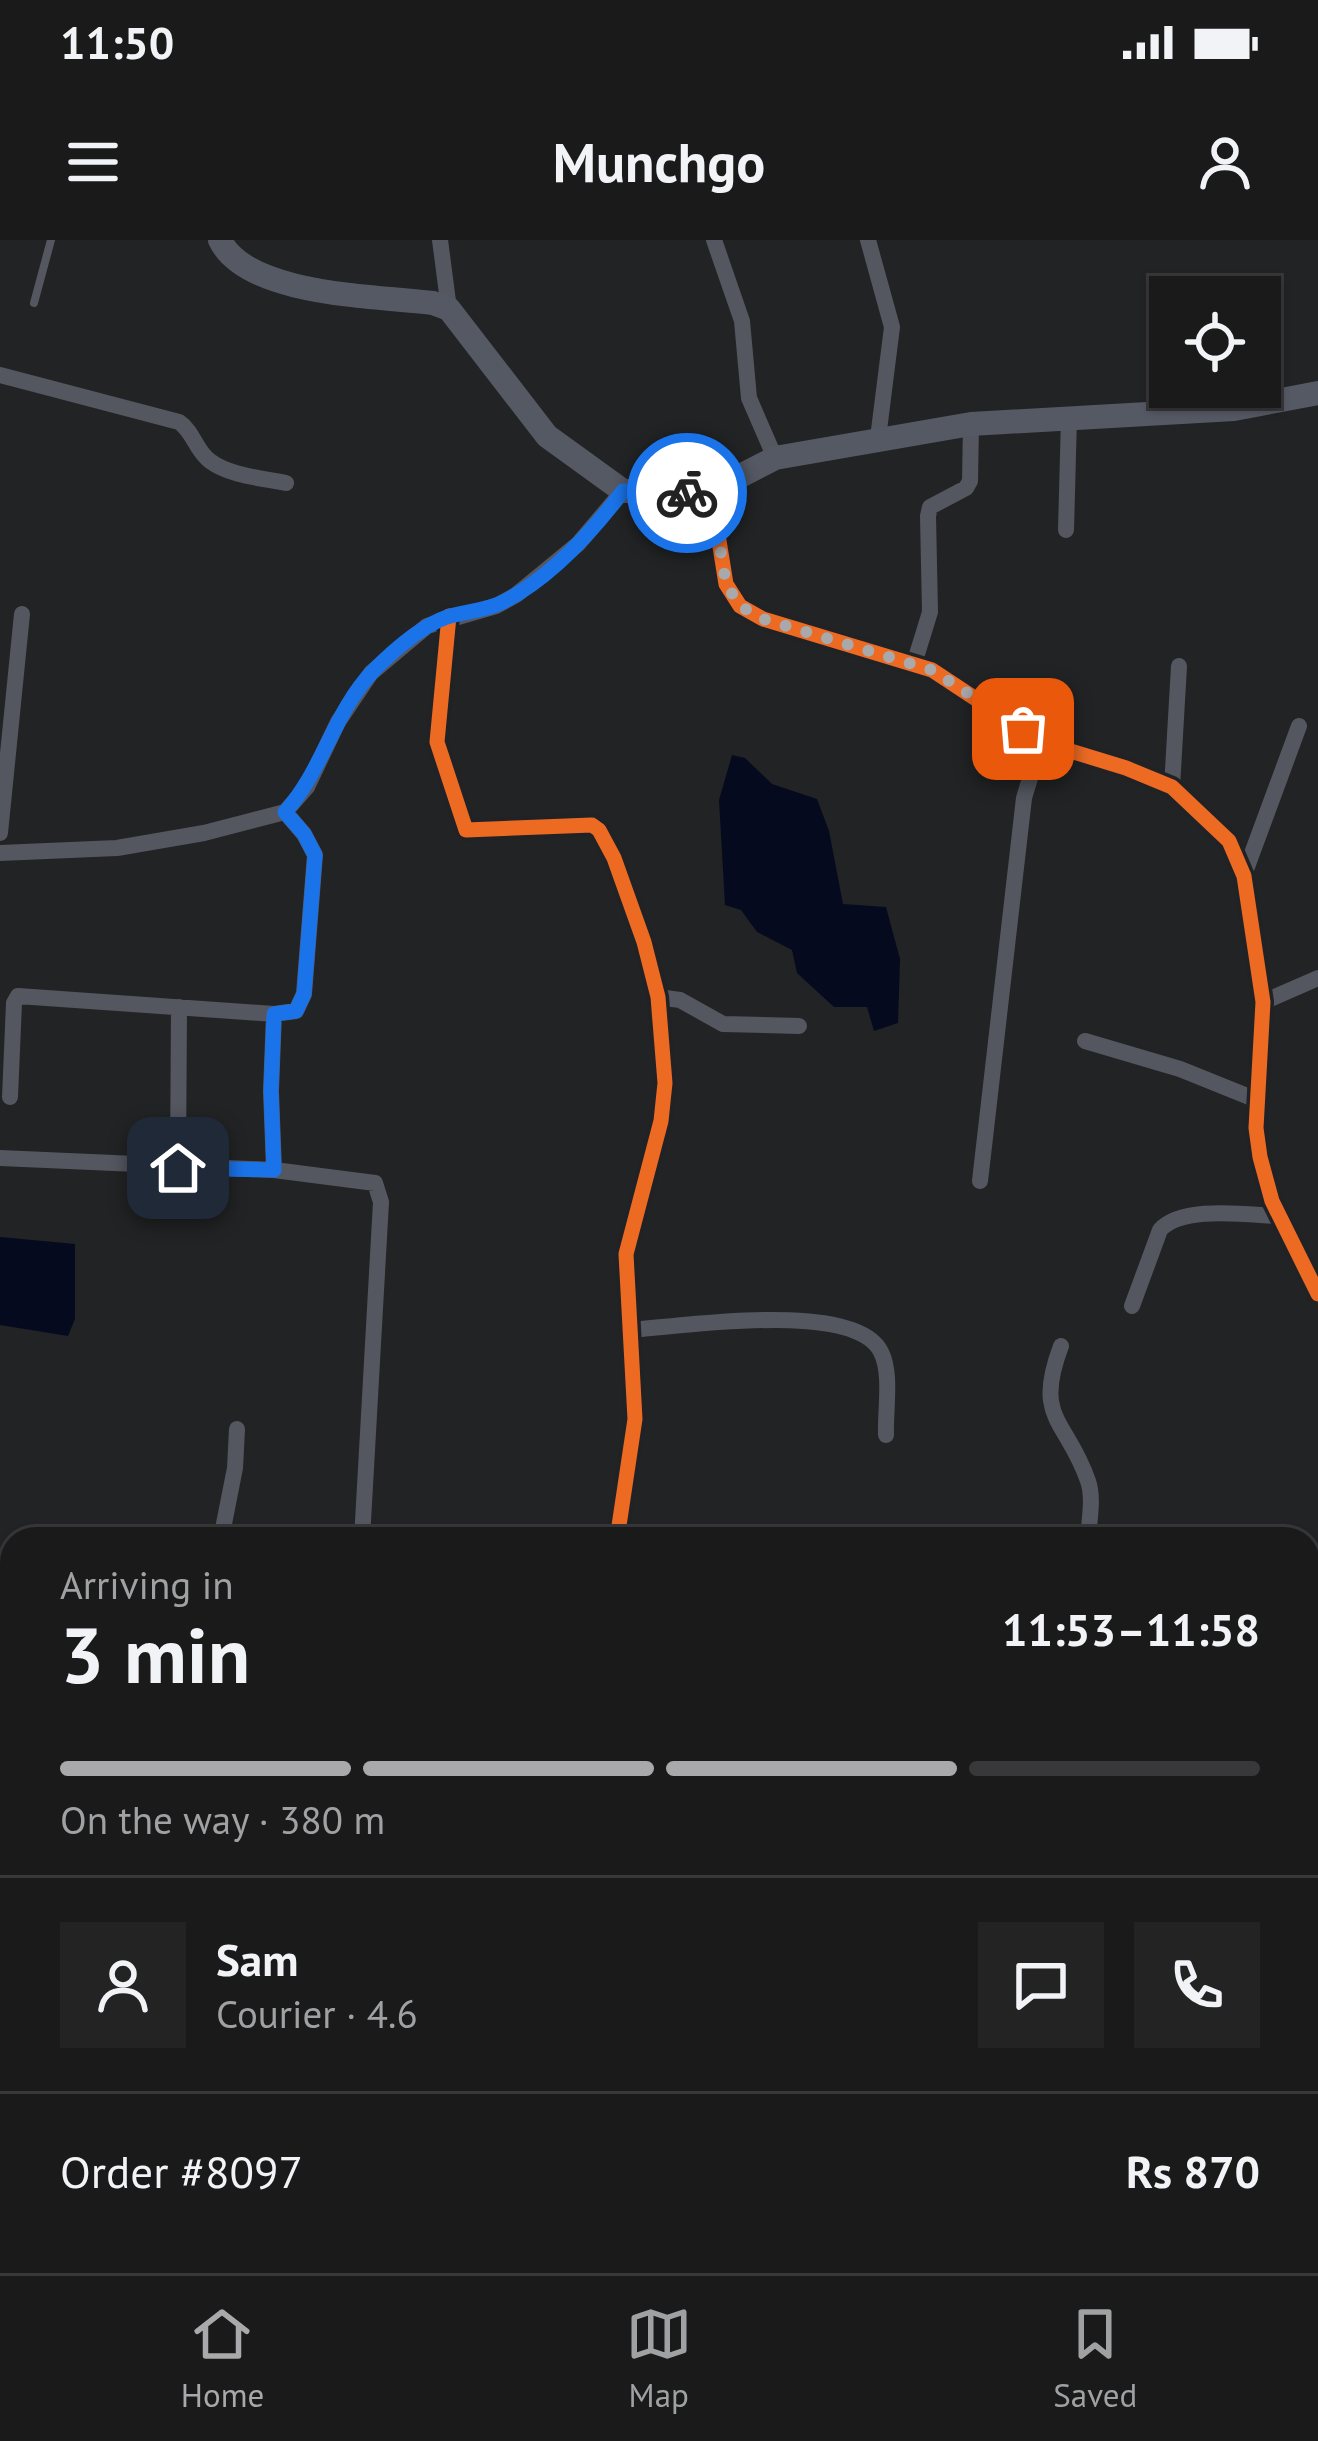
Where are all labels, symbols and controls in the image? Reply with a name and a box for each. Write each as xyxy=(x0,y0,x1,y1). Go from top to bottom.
text: 11:50 xyxy=(60,13,174,71)
text: Munchgo xyxy=(553,127,765,197)
icon: menu xyxy=(60,129,126,195)
icon: person xyxy=(1192,129,1258,195)
map controls xyxy=(1149,276,1281,408)
button: locate xyxy=(1149,276,1281,408)
courier xyxy=(627,433,747,553)
icon: bike xyxy=(654,460,720,526)
pin xyxy=(972,678,1074,780)
icon: bag xyxy=(990,696,1056,762)
pin xyxy=(127,1117,229,1219)
icon: home xyxy=(145,1135,211,1201)
text: Arriving in xyxy=(60,1559,234,1610)
text: 11:53–11:58 xyxy=(1002,1600,1260,1658)
text: 3 min xyxy=(60,1604,250,1705)
text: On the way · 380 m xyxy=(60,1794,385,1845)
button: person xyxy=(60,1922,186,2048)
button: chat xyxy=(978,1922,1104,2048)
button: phone xyxy=(1134,1922,1260,2048)
text: Sam xyxy=(216,1930,298,1988)
text: Courier · 4.6 xyxy=(216,1988,418,2039)
text: Order #8097 xyxy=(60,2142,303,2200)
text: Rs 870 xyxy=(1126,2142,1260,2200)
tab: Home xyxy=(181,2301,264,2416)
tab: Map xyxy=(626,2301,692,2416)
tab: Saved xyxy=(1053,2301,1137,2416)

